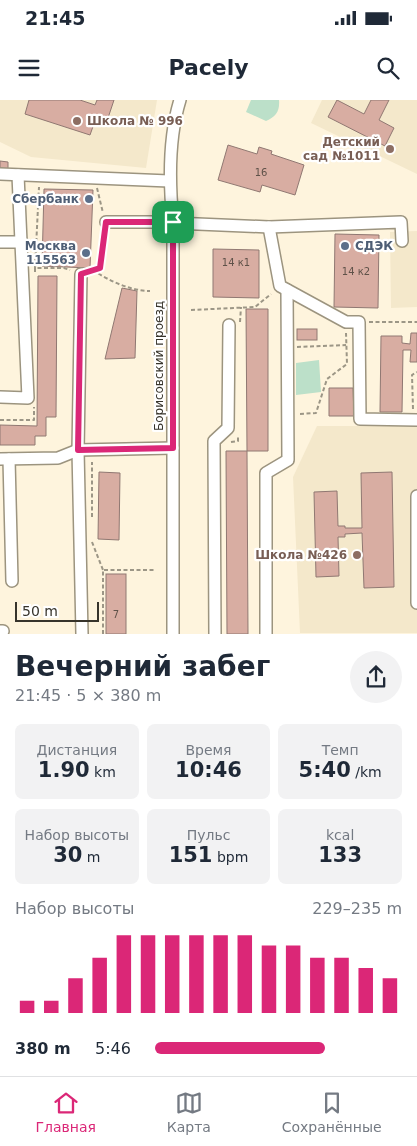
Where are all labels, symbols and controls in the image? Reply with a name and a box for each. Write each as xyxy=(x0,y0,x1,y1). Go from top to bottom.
text: 21:45 xyxy=(25,7,85,29)
icon: menu xyxy=(15,54,43,82)
icon: search xyxy=(374,54,402,82)
text: Pacely xyxy=(168,55,249,80)
place label: Школа № 996 xyxy=(87,114,183,128)
marker: Школа № 996 xyxy=(71,115,83,127)
place label: Детский сад №1011 xyxy=(303,135,380,163)
marker: Детский сад №1011 xyxy=(384,143,396,155)
house number: 16 xyxy=(255,167,267,178)
place label: Сбербанк xyxy=(12,192,79,206)
marker: Сбербанк xyxy=(83,193,95,205)
pin xyxy=(152,201,194,243)
icon: arrive xyxy=(159,208,187,236)
place label: Москва 115563 xyxy=(25,239,76,267)
place label: СДЭК xyxy=(355,239,393,253)
marker: СДЭК xyxy=(339,240,351,252)
marker: Москва 115563 xyxy=(80,247,92,259)
house number: 14 к1 xyxy=(222,257,250,268)
house number: 14 к2 xyxy=(342,266,370,277)
street label: Борисовский проезд xyxy=(152,301,166,431)
place label: Школа №426 xyxy=(255,548,347,562)
marker: Школа №426 xyxy=(351,549,363,561)
scale bar xyxy=(15,598,99,622)
text: 50 m xyxy=(22,603,58,619)
house number: 7 xyxy=(113,609,119,620)
text: Вечерний забег xyxy=(15,650,270,683)
button: share xyxy=(350,651,402,703)
text: 21:45 · 5 × 380 m xyxy=(15,686,161,705)
text: Дистанция xyxy=(36,742,117,758)
text: Время xyxy=(185,742,232,758)
text: Темп xyxy=(322,742,359,758)
text: 1.90 xyxy=(38,758,90,782)
text: 10:46 xyxy=(175,758,242,782)
text: 5:40 xyxy=(299,758,351,782)
text: km xyxy=(90,764,116,780)
text: /km xyxy=(351,764,382,780)
text: Набор высоты xyxy=(25,827,129,843)
text: Пульс xyxy=(187,827,230,843)
text: kcal xyxy=(326,827,354,843)
text: 30 xyxy=(53,843,82,867)
text: 151 xyxy=(169,843,212,867)
text: 133 xyxy=(318,843,362,867)
text: m xyxy=(82,849,100,865)
text: bpm xyxy=(212,849,248,865)
text: Набор высоты xyxy=(15,899,134,918)
text: 229–235 m xyxy=(312,899,402,918)
text: 380 m xyxy=(15,1039,71,1058)
text: 5:46 xyxy=(95,1039,131,1058)
tab: Главная xyxy=(35,1089,96,1135)
tab: Карта xyxy=(167,1089,211,1135)
tab: Сохранённые xyxy=(282,1089,382,1135)

